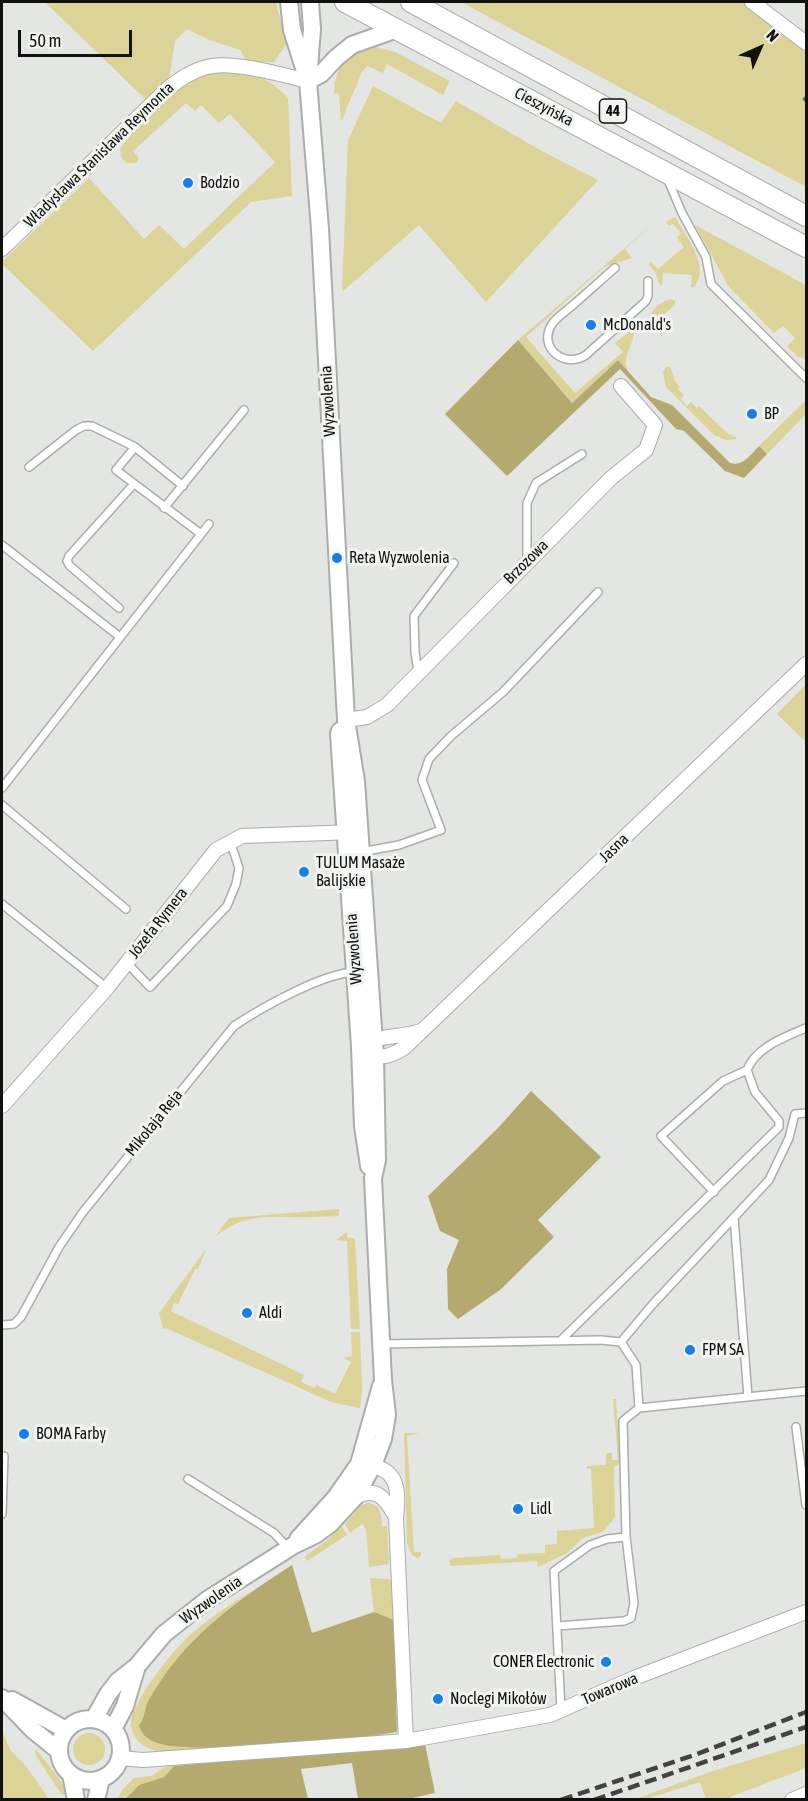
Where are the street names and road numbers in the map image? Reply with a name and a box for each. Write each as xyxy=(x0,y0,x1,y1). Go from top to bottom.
street label: Władysława Stanisława Reymonta xyxy=(20,78,178,232)
street label: Cieszyńska xyxy=(511,83,577,131)
road number: 44 xyxy=(600,99,626,123)
street label: Wyzwolenia xyxy=(317,365,339,437)
street label: Brzozowa xyxy=(500,536,552,588)
street label: Jasna xyxy=(595,829,633,867)
street label: Józefa Rymera xyxy=(124,884,192,962)
street label: Wyzwolenia xyxy=(342,913,366,985)
street label: Mikołaja Reja xyxy=(121,1086,187,1160)
street label: Wyzwolenia xyxy=(176,1572,246,1628)
street label: Towarowa xyxy=(579,1669,641,1709)

